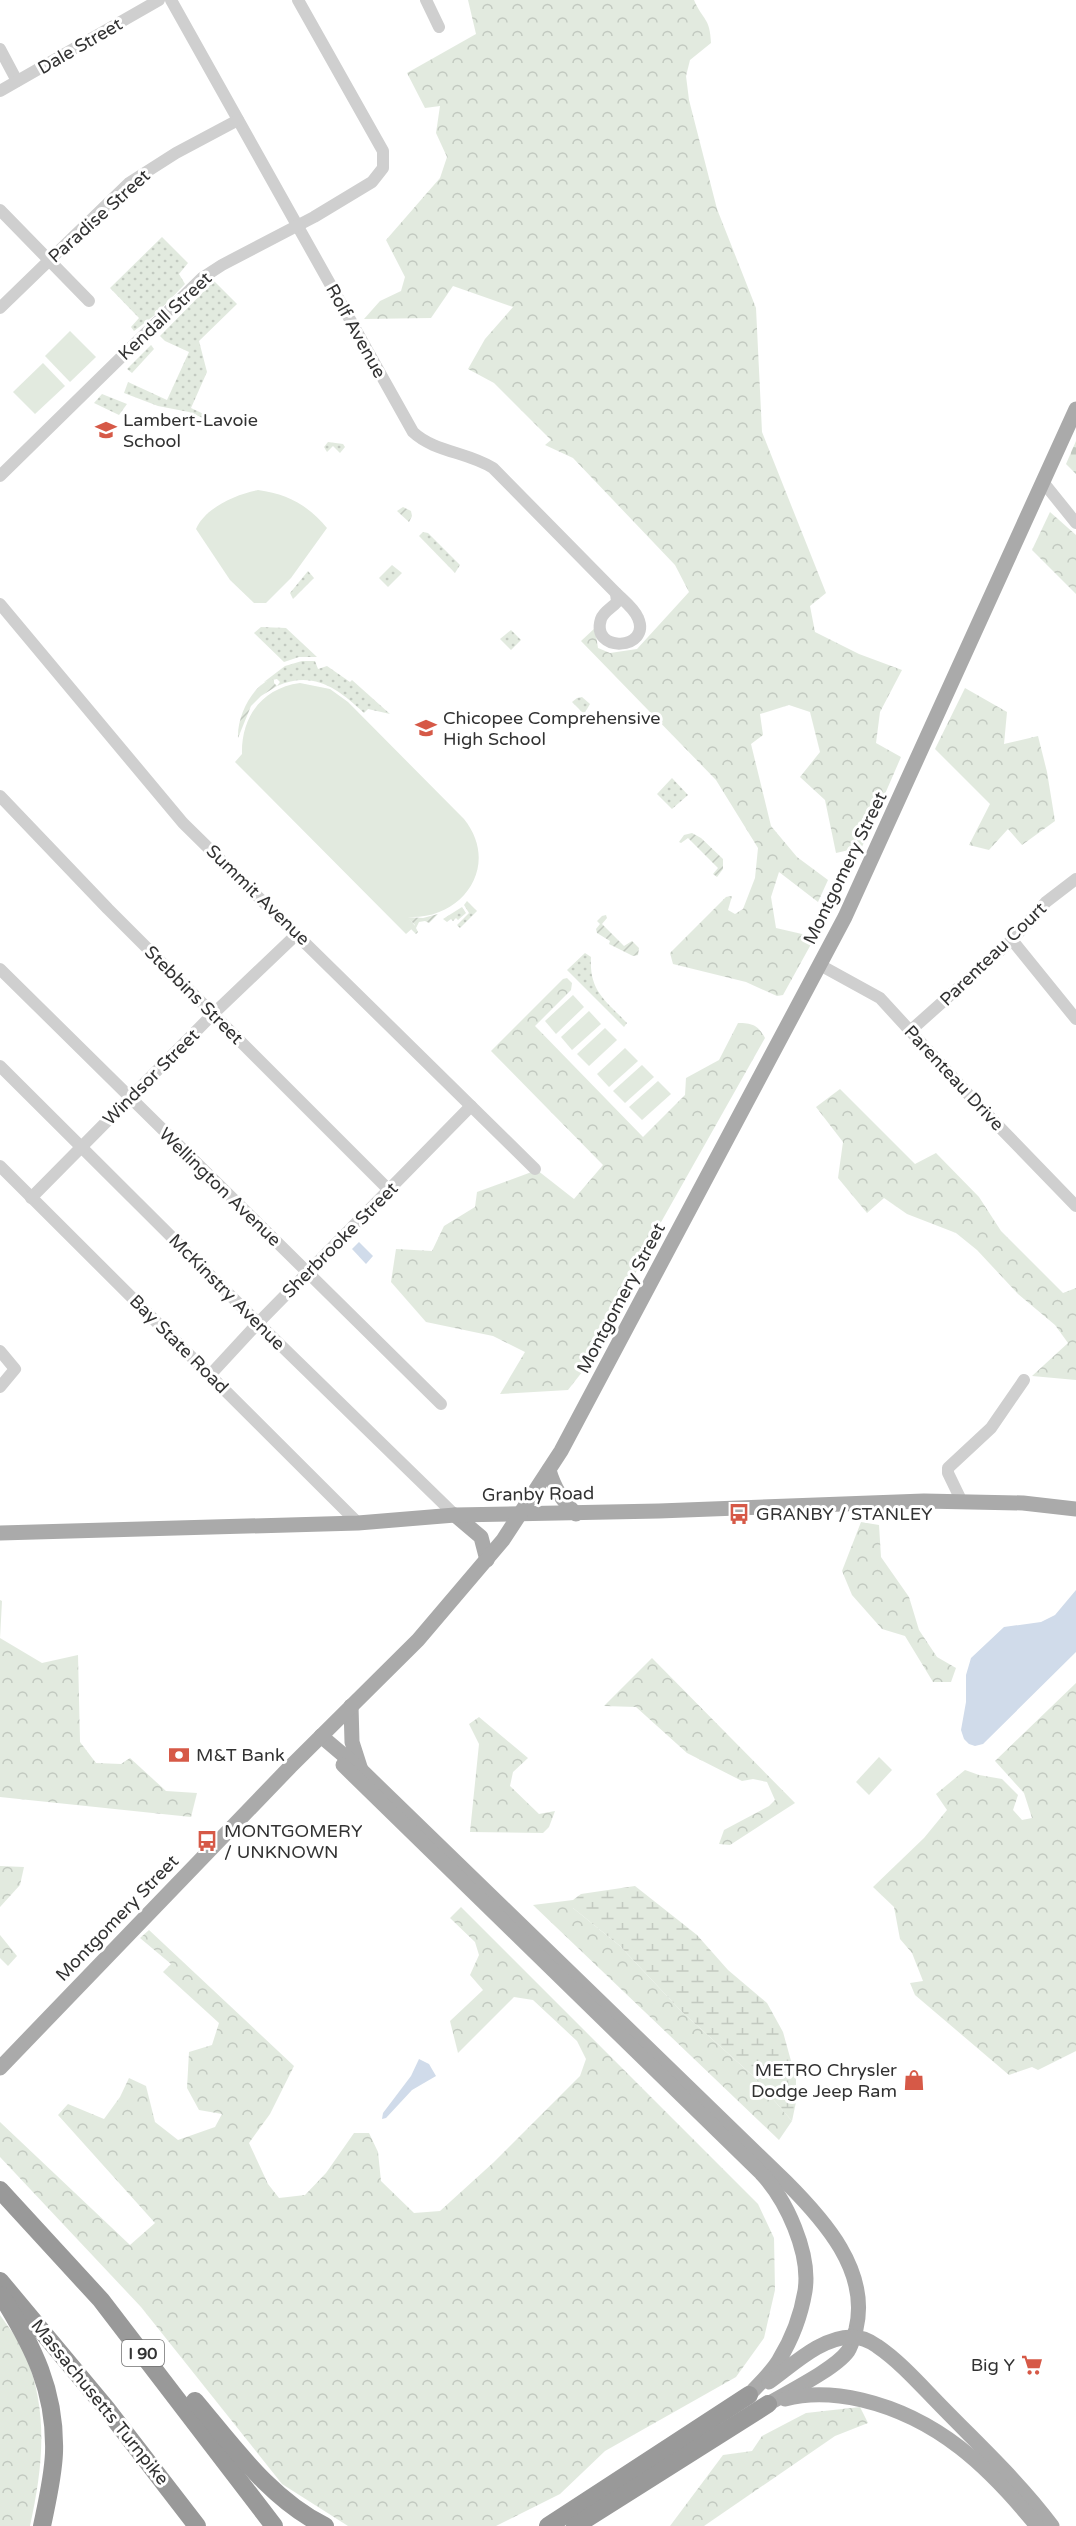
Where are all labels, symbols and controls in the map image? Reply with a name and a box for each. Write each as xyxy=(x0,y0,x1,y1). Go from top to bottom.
street label: Dale Street xyxy=(34,13,126,79)
street label: Paradise Street xyxy=(44,164,155,268)
street label: Kendall Street xyxy=(114,267,216,365)
street label: Rolf Avenue xyxy=(321,280,391,382)
place label: Lambert-Lavoie School xyxy=(123,409,258,452)
school or university icon: Lambert-Lavoie School xyxy=(94,418,118,442)
place label: Chicopee Comprehensive High School xyxy=(443,707,661,750)
school or university icon: Chicopee Comprehensive High School xyxy=(414,716,438,740)
street label: Montgomery Street xyxy=(798,788,892,948)
street label: Summit Avenue xyxy=(202,840,314,950)
street label: Parenteau Court xyxy=(935,897,1051,1010)
street label: Stebbins Street xyxy=(140,941,248,1049)
street label: Parenteau Drive xyxy=(899,1021,1009,1135)
street label: Windsor Street xyxy=(98,1024,204,1130)
street label: Wellington Avenue xyxy=(154,1123,286,1251)
street label: Sherbrooke Street xyxy=(277,1177,403,1303)
street label: Montgomery Street xyxy=(572,1219,670,1377)
street label: McKinstry Avenue xyxy=(164,1229,290,1355)
street label: Bay State Road xyxy=(125,1290,233,1398)
street label: Granby Road xyxy=(482,1482,594,1506)
bus stop icon: GRANBY / STANLEY xyxy=(727,1502,751,1526)
place label: GRANBY / STANLEY xyxy=(756,1503,933,1525)
bank icon: M&T Bank xyxy=(167,1743,191,1767)
place label: M&T Bank xyxy=(196,1744,285,1766)
place label: MONTGOMERY / UNKNOWN xyxy=(224,1820,363,1863)
bus stop icon: MONTGOMERY / UNKNOWN xyxy=(195,1829,219,1853)
street label: Montgomery Street xyxy=(51,1850,183,1986)
place label: METRO Chrysler Dodge Jeep Ram xyxy=(751,2059,897,2102)
shop icon: METRO Chrysler Dodge Jeep Ram xyxy=(902,2068,926,2092)
street label: Massachusetts Turnpike xyxy=(26,2315,174,2489)
road number: I 90 xyxy=(122,2340,164,2366)
supermarket icon: Big Y xyxy=(1020,2353,1044,2377)
place label: Big Y xyxy=(971,2354,1015,2376)

